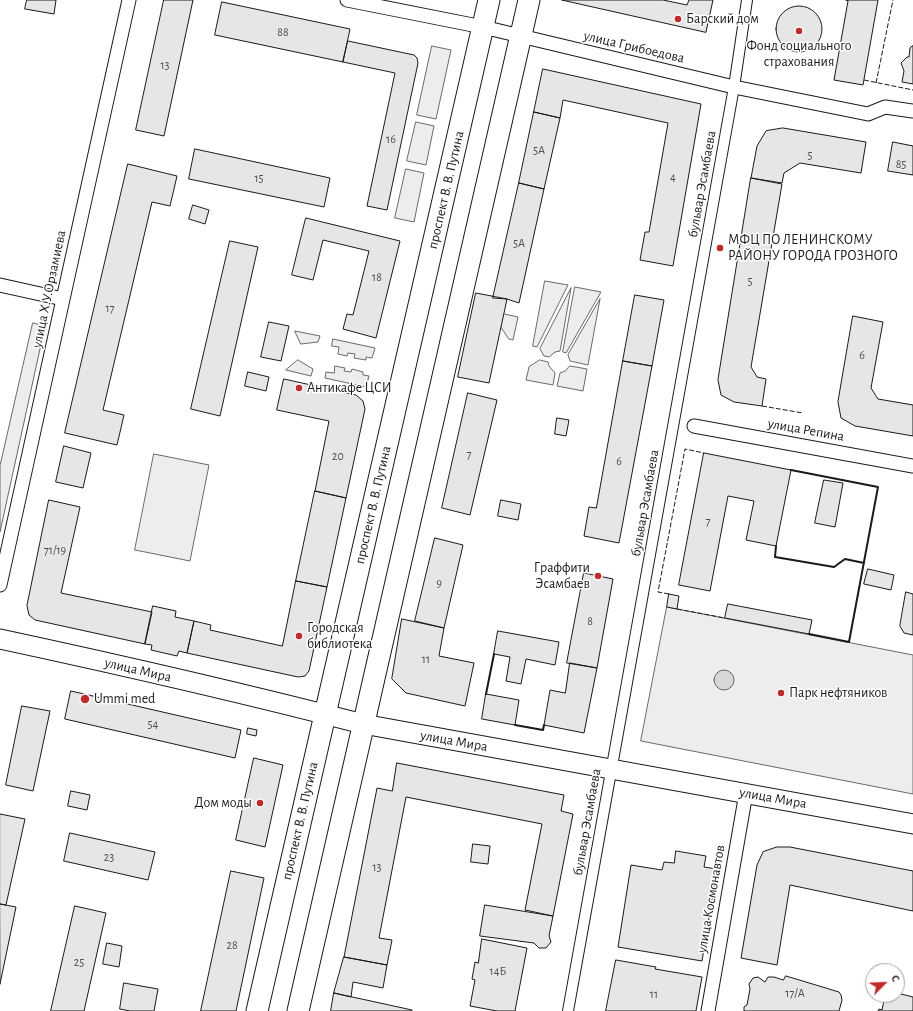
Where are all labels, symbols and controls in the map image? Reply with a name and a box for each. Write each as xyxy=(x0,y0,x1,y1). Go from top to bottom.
place label: Барский дом xyxy=(686,11,759,27)
marker: Барский дом xyxy=(673,14,683,24)
house number: 88 xyxy=(277,25,289,39)
marker: Фонд социального страхования xyxy=(794,26,804,36)
street label: улица Грибоедова xyxy=(582,27,686,67)
place label: Фонд социального страхования xyxy=(746,38,852,70)
house number: 13 xyxy=(160,58,170,72)
street label: проспект В. В. Путина xyxy=(424,129,468,251)
street label: бульвар Эсамбаева xyxy=(684,129,720,239)
house number: 16 xyxy=(386,132,396,146)
house number: 5А xyxy=(533,143,545,157)
house number: 5 xyxy=(807,148,813,162)
house number: 85 xyxy=(896,157,906,171)
house number: 4 xyxy=(670,170,676,184)
house number: 15 xyxy=(254,171,264,185)
street label: улица Х.У.Орзамиева xyxy=(28,229,70,349)
place label: МФЦ ПО ЛЕНИНСКОМУ РАЙОНУ ГОРОДА ГРОЗНОГО xyxy=(728,232,898,264)
house number: 5А xyxy=(513,236,525,250)
marker: МФЦ ПО ЛЕНИНСКОМУ РАЙОНУ ГОРОДА ГРОЗНОГО xyxy=(715,243,725,253)
house number: 18 xyxy=(372,270,382,284)
house number: 5 xyxy=(747,274,753,288)
house number: 17 xyxy=(105,301,115,315)
house number: 6 xyxy=(859,348,865,362)
place label: Антикафе ЦСИ xyxy=(307,380,392,396)
marker: Антикафе ЦСИ xyxy=(294,383,304,393)
street label: улица Репина xyxy=(766,415,846,445)
street label: проспект В. В. Путина xyxy=(351,444,395,566)
house number: 7 xyxy=(466,447,472,461)
street label: бульвар Эсамбаева xyxy=(627,448,663,558)
house number: 20 xyxy=(332,449,344,463)
house number: 6 xyxy=(616,454,622,468)
house number: 7 xyxy=(705,514,711,528)
house number: 71/19 xyxy=(44,543,66,557)
place label: Граффити Эсамбаев xyxy=(534,560,590,592)
marker: Граффити Эсамбаев xyxy=(593,571,603,581)
house number: 9 xyxy=(436,576,442,590)
house number: 8 xyxy=(587,614,593,628)
place label: Городская библиотека xyxy=(307,620,372,652)
marker: Городская библиотека xyxy=(294,631,304,641)
house number: 11 xyxy=(422,652,430,666)
street label: улица Мира xyxy=(103,654,173,686)
place label: Парк нефтяников xyxy=(789,685,888,701)
marker: Парк нефтяников xyxy=(776,688,786,698)
place label: Ummi med xyxy=(94,691,155,707)
marker: Ummi med xyxy=(79,693,91,705)
house number: 54 xyxy=(148,717,158,731)
street label: улица Мира xyxy=(419,727,489,755)
street label: проспект В. В. Путина xyxy=(278,760,322,882)
street label: бульвар Эсамбаева xyxy=(569,767,605,877)
street label: улица Мира xyxy=(738,784,808,812)
place label: Дом моды xyxy=(195,795,252,811)
marker: Дом моды xyxy=(255,798,265,808)
street label: улица Космонавтов xyxy=(693,844,729,954)
house number: 23 xyxy=(104,850,114,864)
house number: 13 xyxy=(372,860,382,874)
house number: 28 xyxy=(226,938,238,952)
house number: 25 xyxy=(74,955,84,969)
north arrow xyxy=(865,963,905,1003)
house number: 14Б xyxy=(490,964,506,978)
text: С xyxy=(889,973,902,983)
house number: 17/А xyxy=(785,986,805,1000)
house number: 11 xyxy=(650,987,658,1001)

